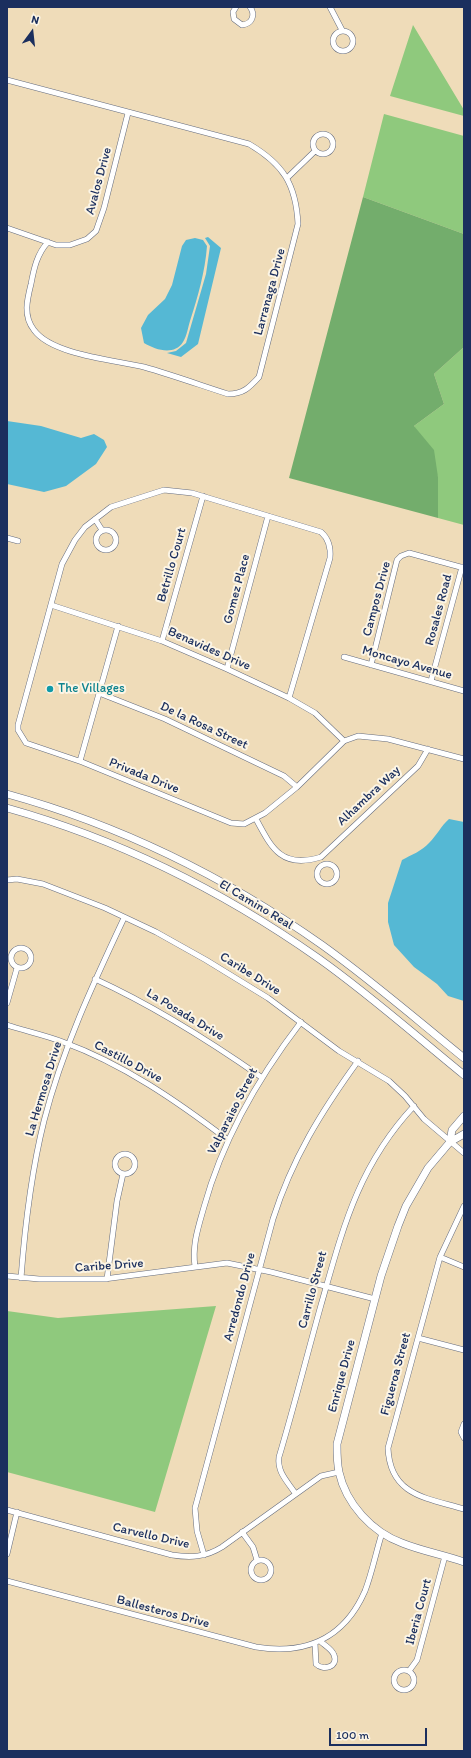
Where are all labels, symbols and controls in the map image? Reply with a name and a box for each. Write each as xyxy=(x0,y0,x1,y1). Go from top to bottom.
north arrow xyxy=(12,12,52,52)
text: N xyxy=(30,13,41,27)
street label: Avalos Drive xyxy=(83,146,115,216)
street label: Larranaga Drive xyxy=(251,247,289,337)
street label: Betrillo Court xyxy=(154,526,190,604)
street label: Gomez Place xyxy=(220,552,254,626)
street label: Campos Drive xyxy=(359,560,395,638)
street label: Rosales Road xyxy=(422,573,456,647)
street label: Benavides Drive xyxy=(165,624,253,674)
street label: Moncayo Avenue xyxy=(360,643,454,683)
place label: The Villages xyxy=(58,681,125,697)
marker: The Villages xyxy=(45,684,55,694)
street label: De la Rosa Street xyxy=(158,699,250,753)
street label: Privada Drive xyxy=(107,755,181,797)
street label: Alhambra Way xyxy=(334,763,404,829)
street label: El Camino Real xyxy=(216,877,296,933)
street label: Caribe Drive xyxy=(217,949,283,999)
street label: La Posada Drive xyxy=(143,986,227,1044)
street label: Castillo Drive xyxy=(91,1037,165,1087)
street label: La Hermosa Drive xyxy=(22,1040,66,1138)
street label: Valparaiso Street xyxy=(204,1065,262,1157)
street label: Carrillo Street xyxy=(295,1249,331,1331)
street label: Arredondo Drive xyxy=(221,1251,259,1343)
street label: Caribe Drive xyxy=(74,1256,144,1276)
street label: Figueroa Street xyxy=(377,1331,415,1417)
street label: Enrique Drive xyxy=(325,1338,359,1414)
street label: Carvello Drive xyxy=(111,1520,191,1552)
street label: Iberia Court xyxy=(403,1577,435,1647)
street label: Ballesteros Drive xyxy=(115,1592,211,1632)
scale bar xyxy=(331,1720,429,1746)
text: 100 m xyxy=(336,1728,369,1742)

